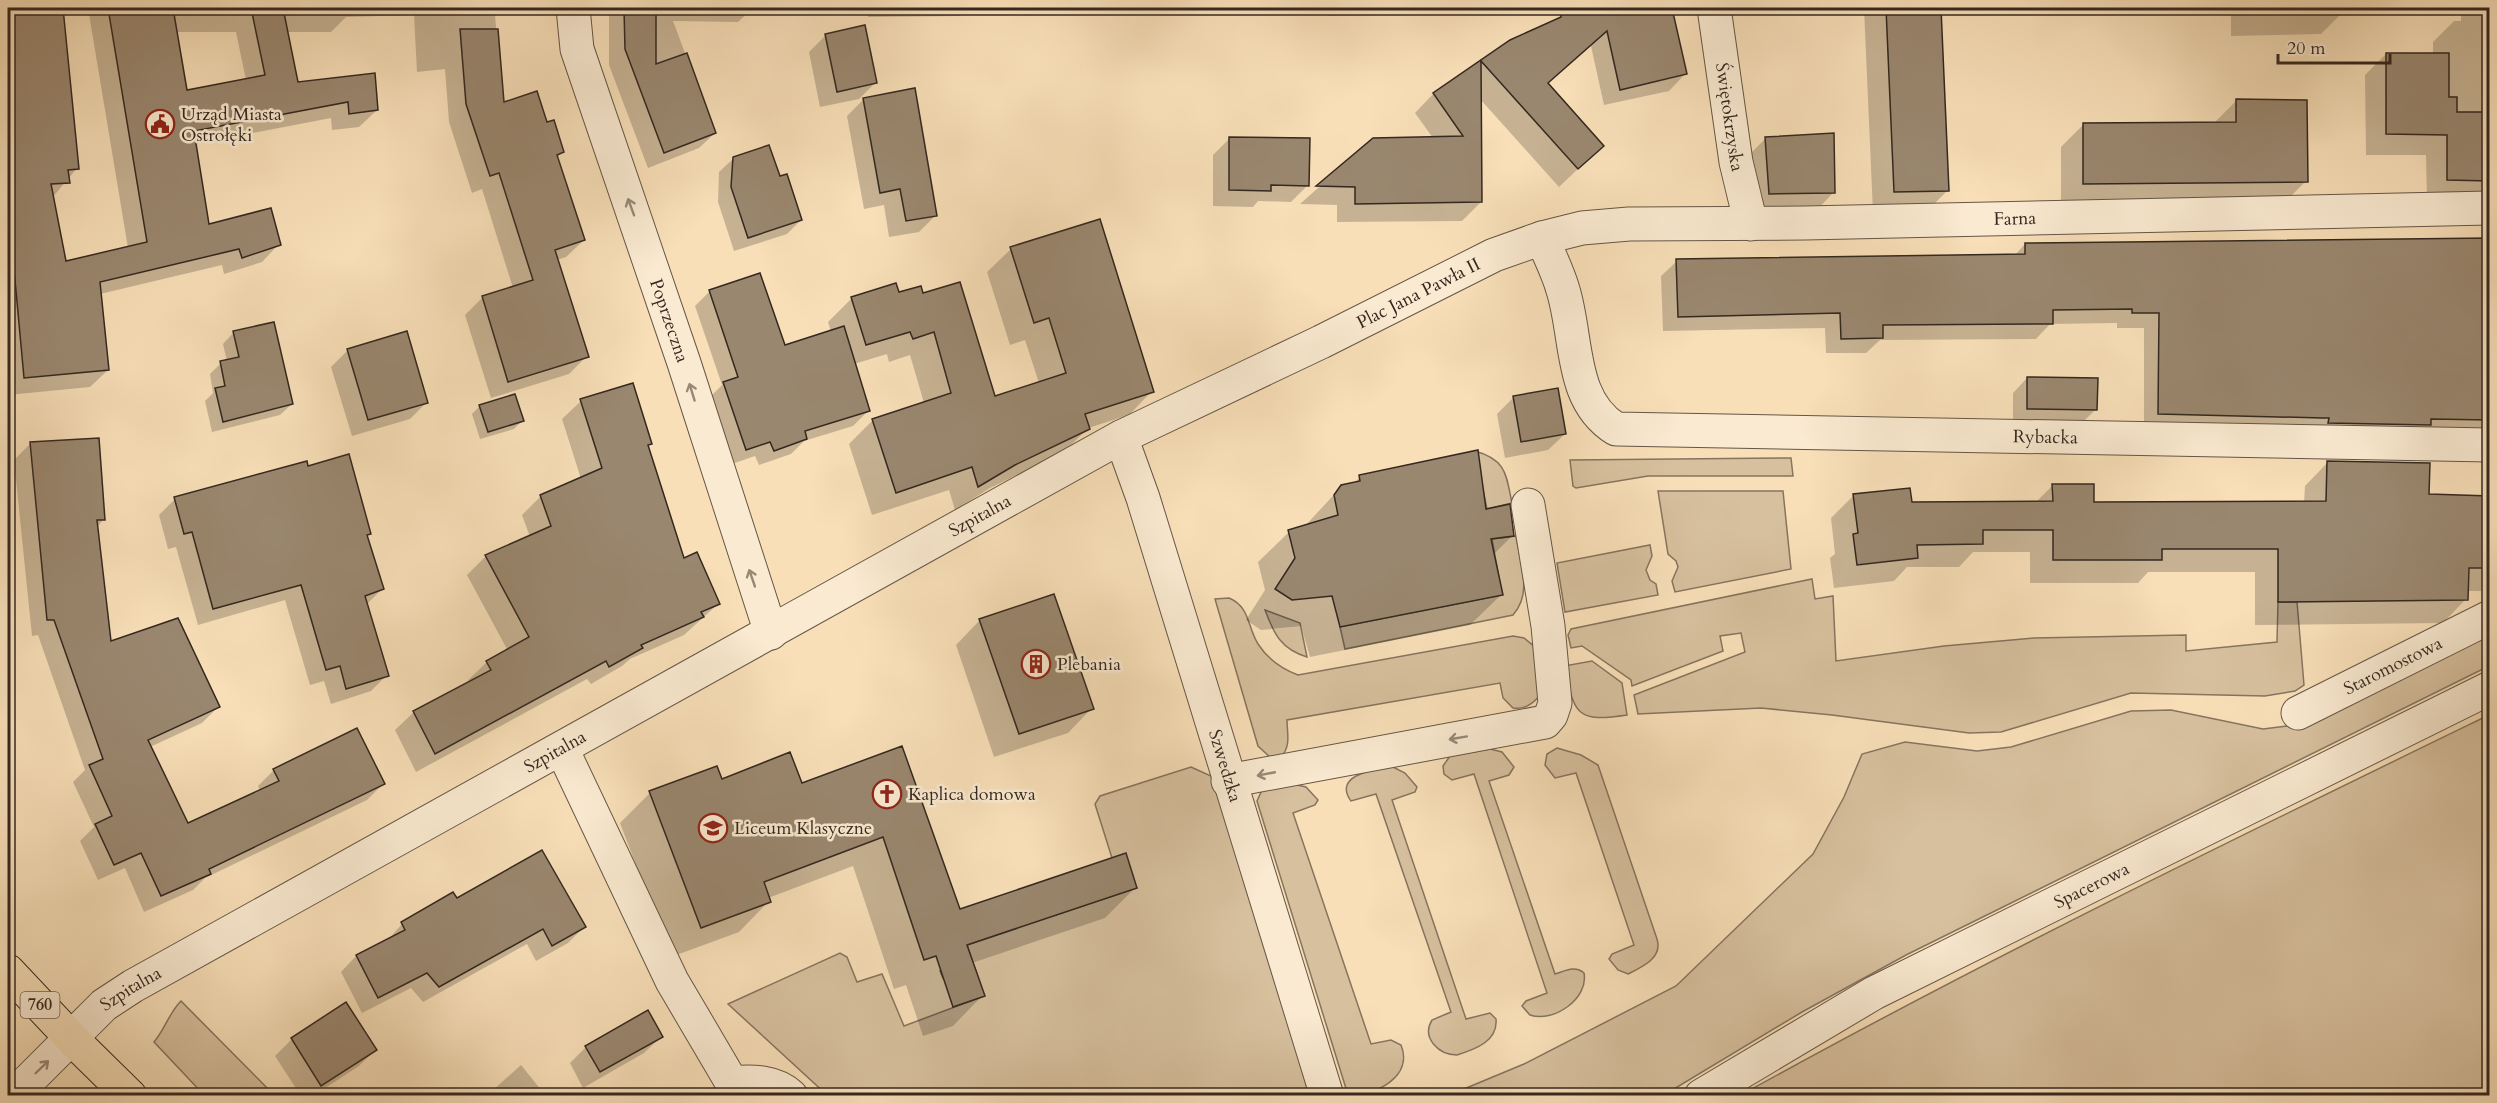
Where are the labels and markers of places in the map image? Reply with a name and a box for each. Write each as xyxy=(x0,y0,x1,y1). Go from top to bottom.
place label: Urząd Miasta Ostrołęki xyxy=(181,102,282,148)
public building icon: Urząd Miasta Ostrołęki xyxy=(144,108,176,140)
building icon: Plebania xyxy=(1020,648,1052,680)
place label: Plebania xyxy=(1057,652,1121,677)
church icon: Kaplica domowa xyxy=(871,778,903,810)
place label: Kaplica domowa xyxy=(908,782,1036,807)
school or university icon: Liceum Klasyczne xyxy=(697,812,729,844)
place label: Liceum Klasyczne xyxy=(734,816,872,841)

